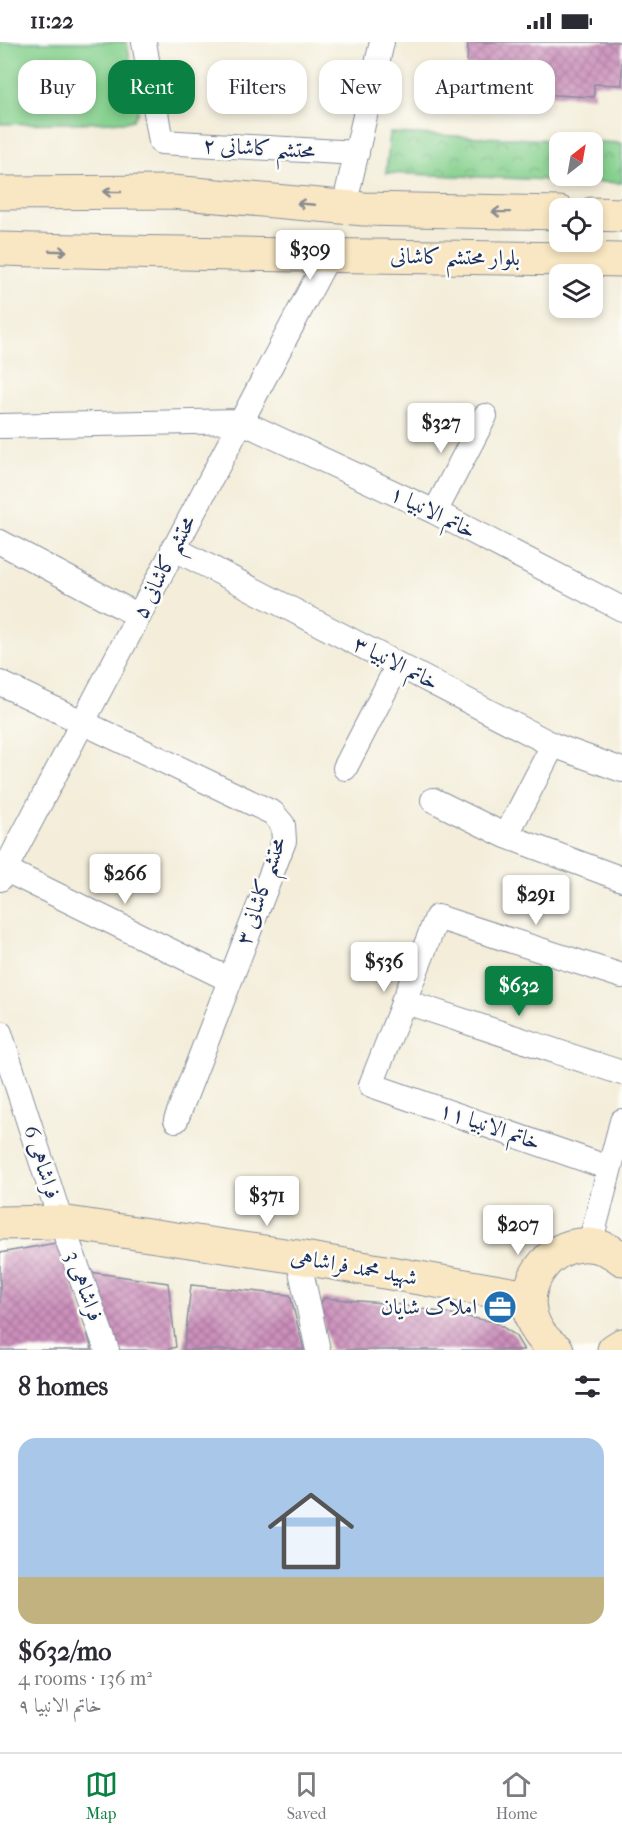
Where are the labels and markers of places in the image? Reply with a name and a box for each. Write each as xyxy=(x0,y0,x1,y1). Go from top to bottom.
pin: $309 xyxy=(274,230,346,281)
pin: $327 xyxy=(405,403,477,454)
pin: $266 xyxy=(89,854,161,905)
pin: $291 xyxy=(500,875,572,926)
pin: $536 xyxy=(348,942,420,993)
pin: $632 xyxy=(483,966,555,1017)
pin: $371 xyxy=(231,1176,303,1227)
pin: $207 xyxy=(482,1205,554,1256)
office icon: املاک شایان xyxy=(482,1289,518,1325)
place label: املاک شایان xyxy=(381,1294,477,1320)

